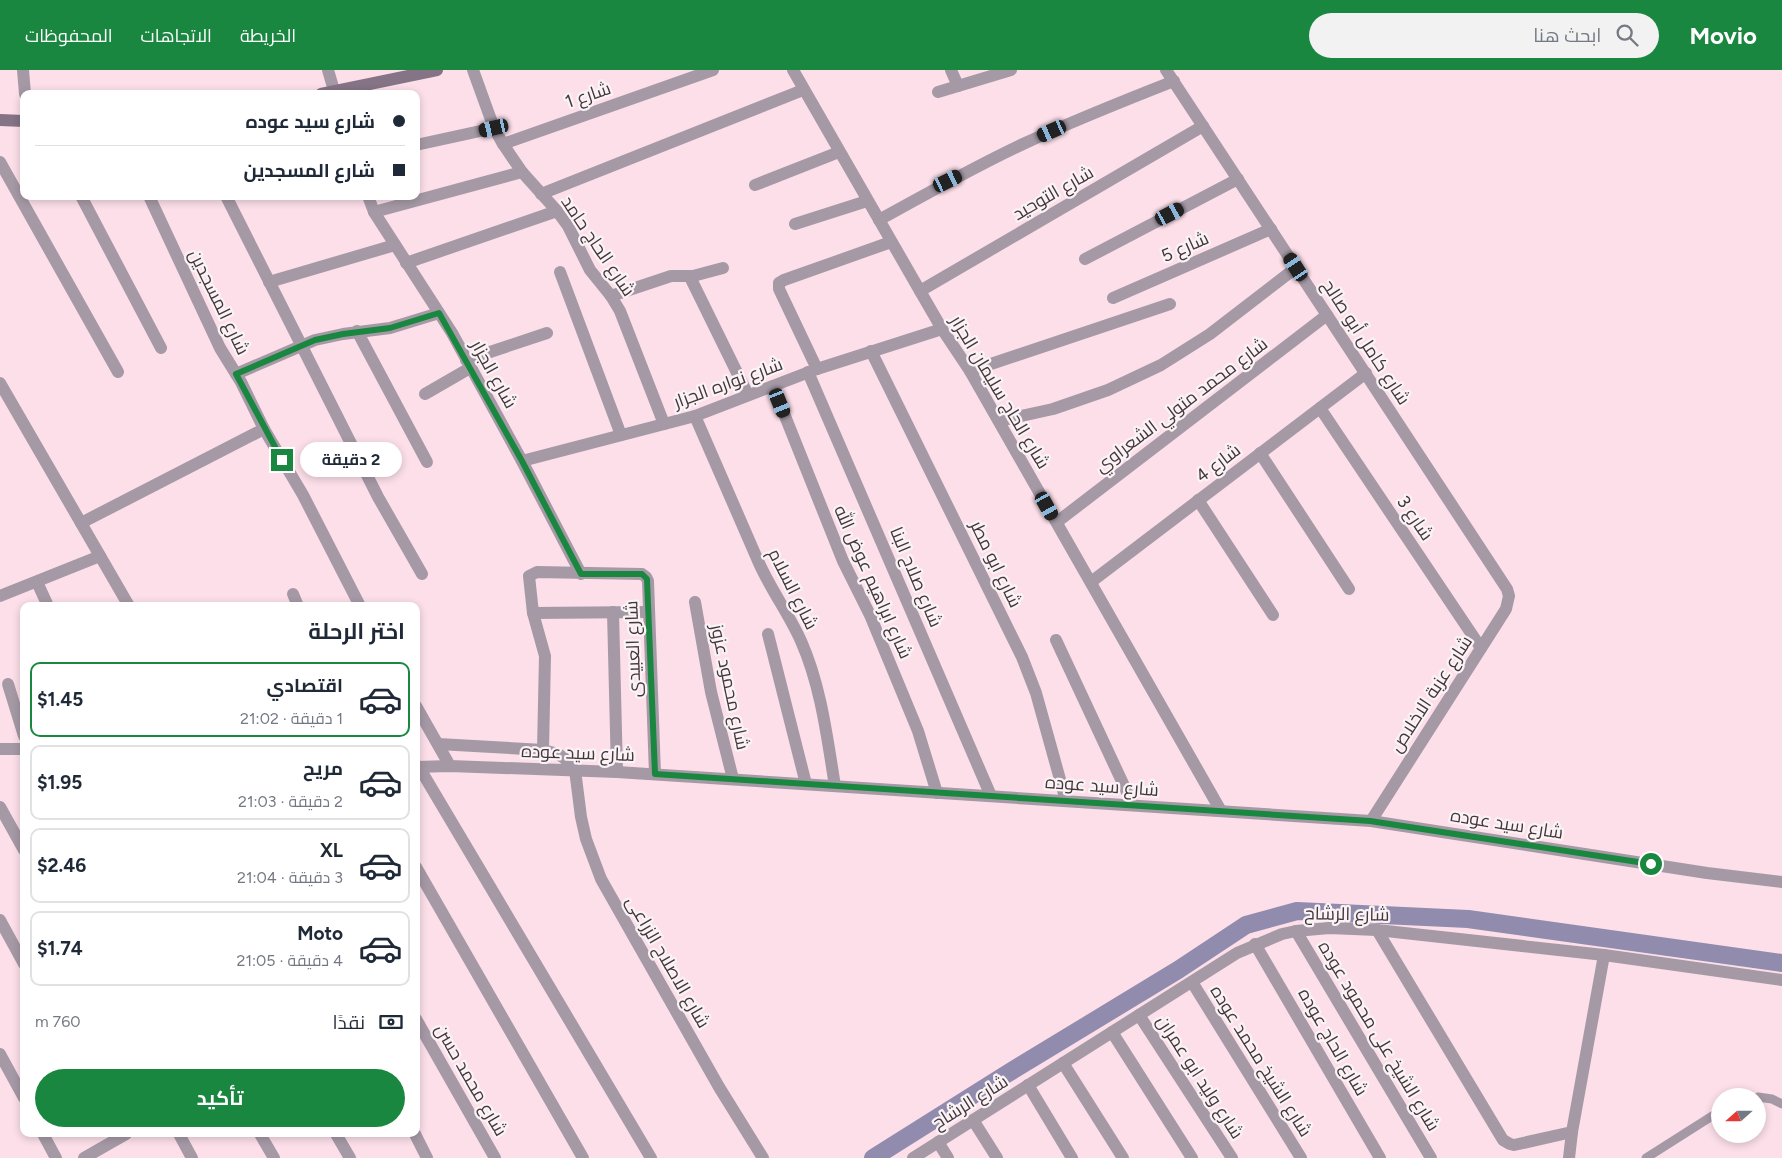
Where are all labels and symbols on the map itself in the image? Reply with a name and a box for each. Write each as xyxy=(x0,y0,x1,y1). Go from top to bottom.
street label: شارع 1 xyxy=(562,77,614,114)
car xyxy=(477,117,510,139)
car xyxy=(1035,118,1068,144)
street label: شارع التوحيد xyxy=(1009,161,1098,226)
car xyxy=(931,168,964,194)
street label: شارع الحاج حامد xyxy=(555,191,640,301)
car xyxy=(1153,200,1186,228)
street label: شارع 5 xyxy=(1158,227,1213,268)
street label: شارع المسجدين xyxy=(183,246,254,359)
car xyxy=(1281,250,1310,284)
street label: شارع كامل أبو صالح xyxy=(1316,275,1415,409)
street label: شارع الحاج سليمان الجزار xyxy=(944,310,1055,473)
street label: شارع محمد متولي الشعراوي xyxy=(1090,333,1274,480)
street label: شارع الجزار xyxy=(465,335,522,413)
street label: شارع نواره الجزار xyxy=(669,353,786,414)
car xyxy=(767,386,792,420)
street label: شارع 4 xyxy=(1191,439,1245,488)
callout: 2 دقيقة xyxy=(300,442,402,478)
route end xyxy=(271,449,293,471)
car xyxy=(1033,489,1060,523)
street label: شارع 3 xyxy=(1391,491,1438,545)
street label: شارع ابراهيم عوض الله xyxy=(828,501,918,663)
street label: شارع ابو مطر xyxy=(964,516,1027,612)
street label: شارع صلاح البنا xyxy=(884,524,947,631)
street label: شارع السلام xyxy=(762,545,823,634)
street label: شارع العبيدى xyxy=(620,600,647,698)
street label: شارع محمود عزوز xyxy=(705,621,754,752)
street label: شارع عزبة الاخلاص xyxy=(1385,631,1478,757)
street label: شارع سيد عوده xyxy=(521,740,635,767)
street label: شارع سيد عوده xyxy=(1044,771,1160,802)
street label: شارع سيد عوده xyxy=(1449,804,1565,845)
route start xyxy=(1640,853,1662,875)
street label: شارع الاصلاح الزراعى xyxy=(620,892,715,1032)
street label: شارع الرشاح xyxy=(1304,902,1390,927)
street label: شارع الشيخ على محمود عوده xyxy=(1313,937,1445,1136)
street label: شارع الشيخ محمد عوده xyxy=(1205,981,1317,1141)
street label: شارع الحاج عوده xyxy=(1293,984,1373,1100)
street label: شارع وليد ابو عمران xyxy=(1151,1011,1248,1143)
street label: شارع محمد حسن xyxy=(429,1020,512,1140)
street label: شارع الرشاح xyxy=(928,1070,1012,1135)
north arrow xyxy=(1711,1088,1766,1142)

